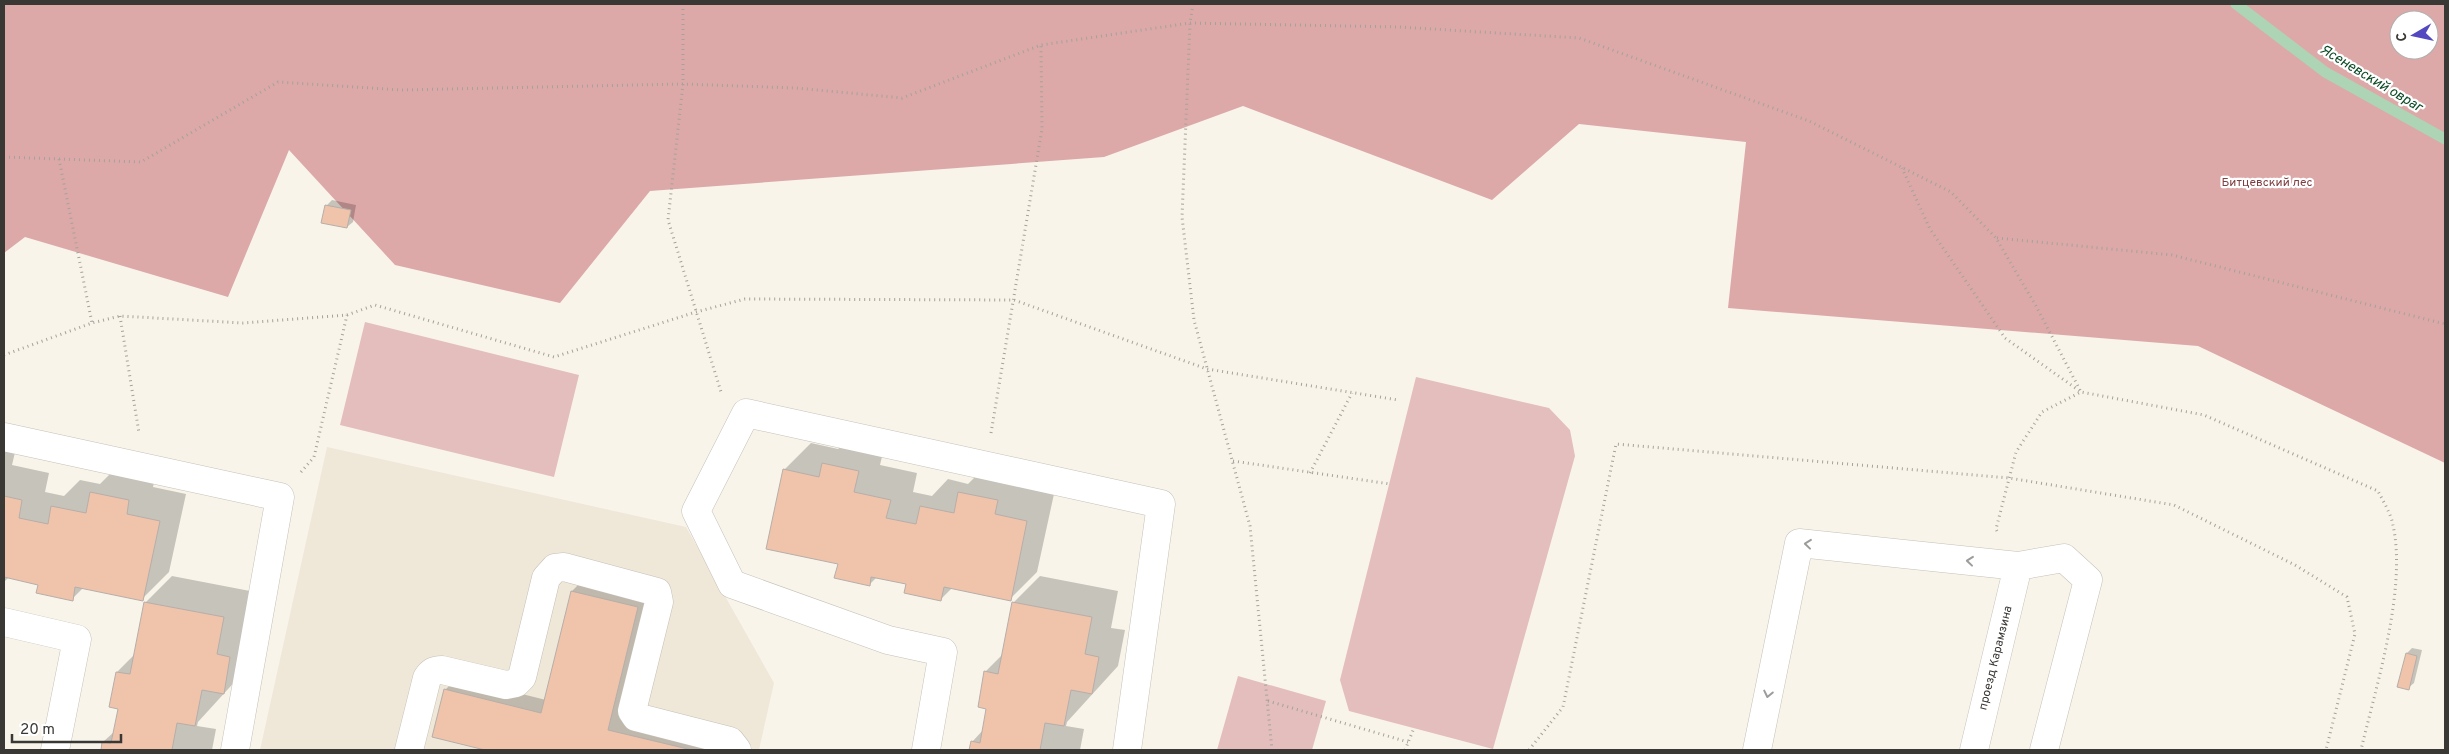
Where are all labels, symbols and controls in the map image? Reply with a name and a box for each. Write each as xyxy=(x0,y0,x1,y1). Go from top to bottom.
north arrow xyxy=(2389,10,2439,60)
text: С xyxy=(2394,31,2412,43)
water label: Ясеневский овраг xyxy=(2317,42,2426,117)
park label: Битцевский лес xyxy=(2221,175,2313,191)
one-way arrow xyxy=(1804,539,1812,550)
one-way arrow xyxy=(1965,556,1973,567)
street label: проезд Карамзина xyxy=(1975,604,2017,712)
one-way arrow xyxy=(1763,689,1774,698)
scale bar xyxy=(12,712,121,744)
text: 20 m xyxy=(20,721,55,740)

